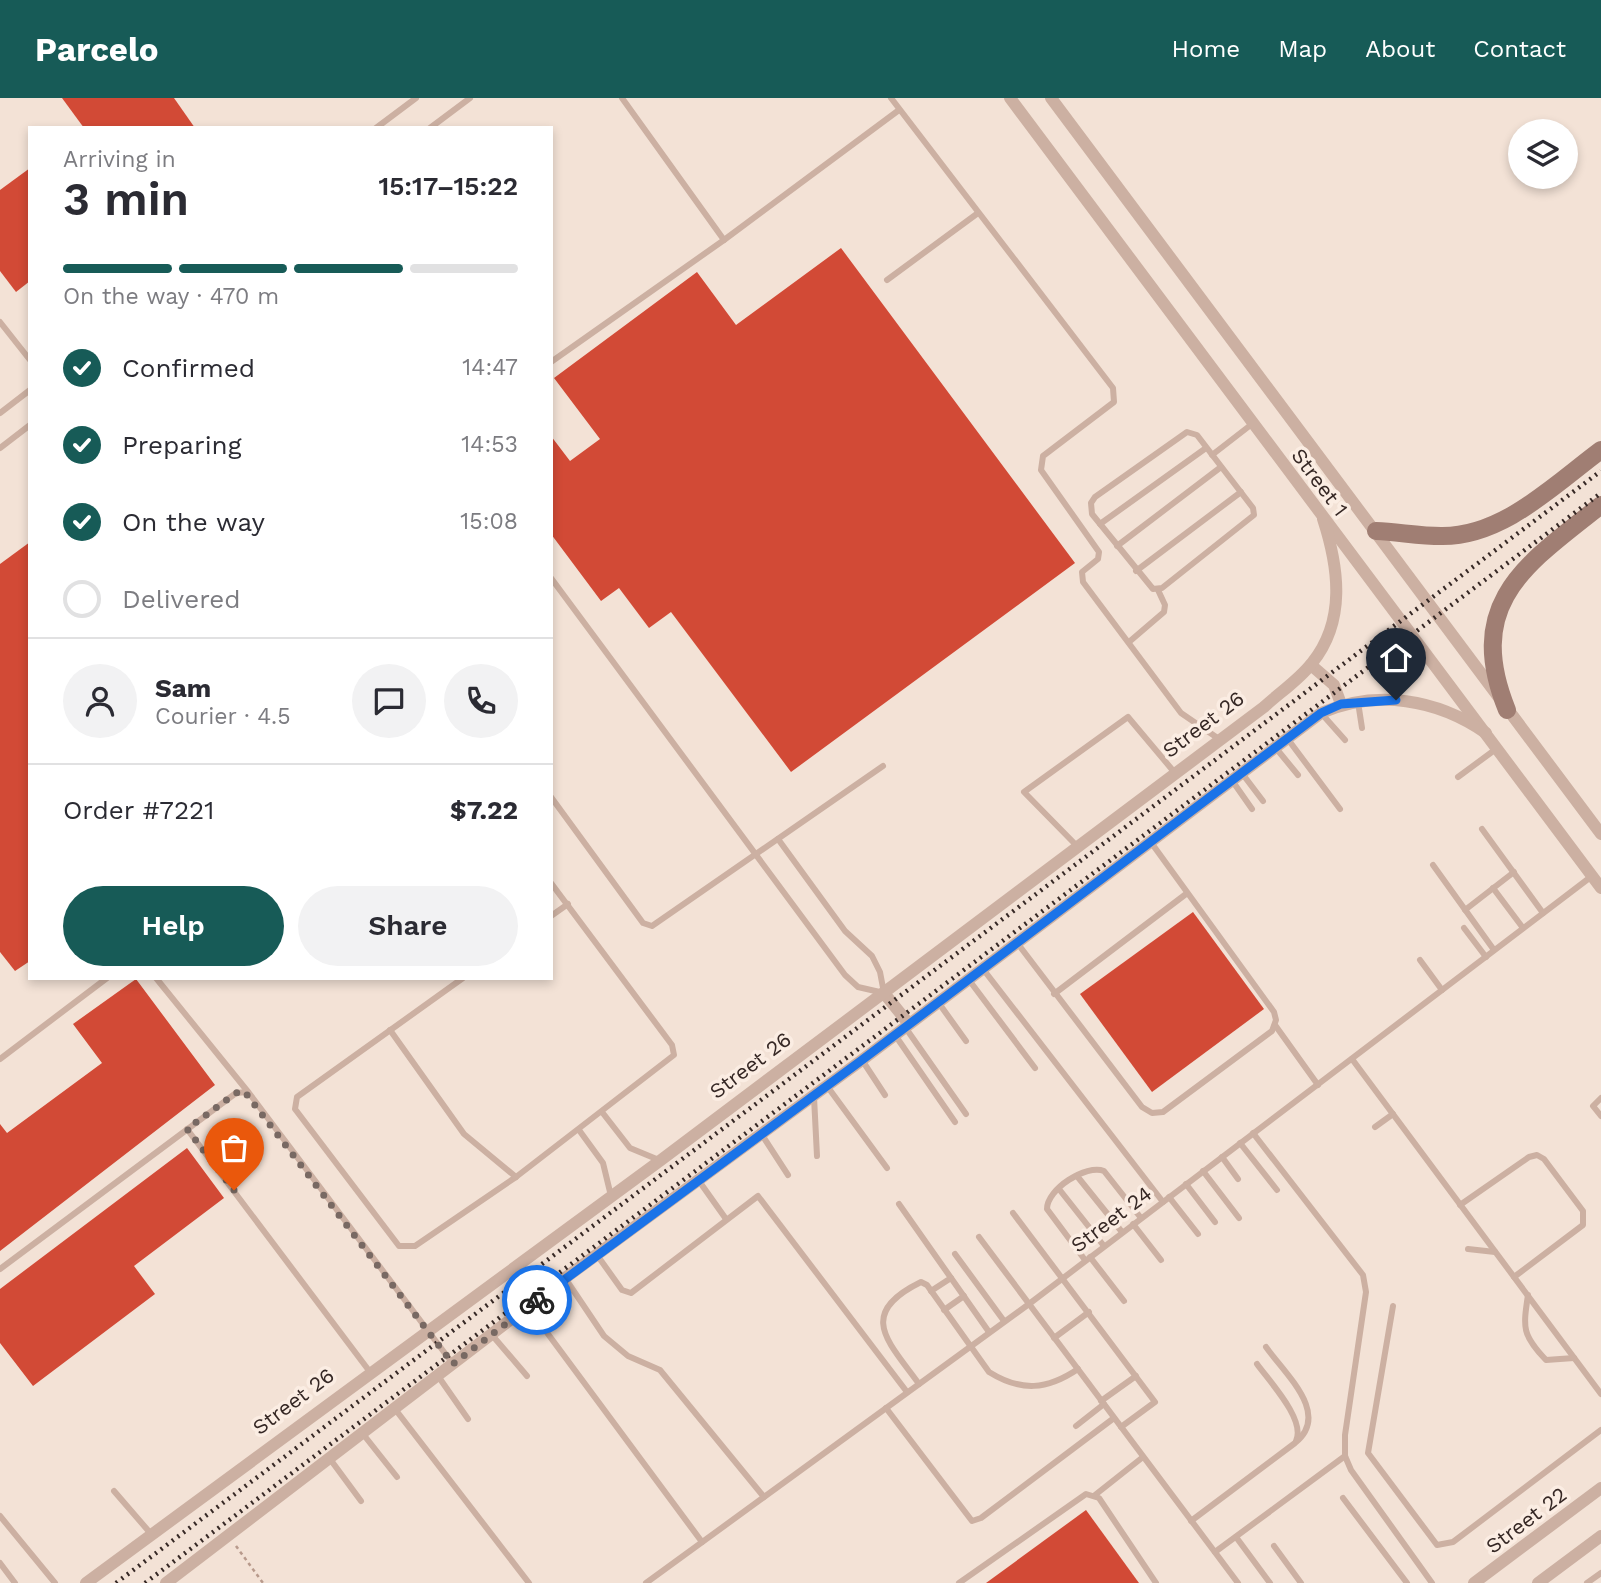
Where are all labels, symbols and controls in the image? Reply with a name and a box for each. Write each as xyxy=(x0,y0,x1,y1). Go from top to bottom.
text: Parcelo xyxy=(35,30,159,69)
text: Home xyxy=(1172,35,1240,63)
text: Map xyxy=(1278,35,1327,63)
text: About xyxy=(1365,35,1435,63)
text: Contact xyxy=(1473,35,1566,63)
map controls xyxy=(1508,119,1578,189)
button: layers xyxy=(1508,119,1578,189)
text: Arriving in xyxy=(63,146,176,173)
text: 15:17–15:22 xyxy=(378,171,518,201)
text: 3 min xyxy=(63,172,189,226)
text: On the way · 470 m xyxy=(63,283,279,310)
icon: check xyxy=(63,349,101,387)
text: Confirmed xyxy=(122,353,255,383)
text: 14:47 xyxy=(462,354,518,381)
icon: check xyxy=(63,426,101,464)
text: Preparing xyxy=(122,430,242,460)
text: 14:53 xyxy=(461,431,518,458)
street label: Street 1 xyxy=(1286,443,1354,521)
icon: check xyxy=(63,503,101,541)
text: On the way xyxy=(122,507,265,537)
text: 15:08 xyxy=(460,508,518,535)
text: Delivered xyxy=(122,584,241,614)
pin xyxy=(1366,628,1426,700)
icon: home xyxy=(1377,639,1415,677)
button: person xyxy=(63,664,137,738)
button: chat xyxy=(352,664,426,738)
button: phone xyxy=(444,664,518,738)
text: Sam xyxy=(155,673,211,703)
street label: Street 26 xyxy=(1157,685,1249,763)
text: Courier · 4.5 xyxy=(155,703,291,730)
text: Order #7221 xyxy=(63,795,214,825)
text: $7.22 xyxy=(450,795,518,825)
button: Help xyxy=(63,886,284,966)
button: Share xyxy=(298,886,518,966)
street label: Street 26 xyxy=(704,1026,796,1104)
pin xyxy=(204,1118,264,1190)
icon: bag xyxy=(215,1129,253,1167)
street label: Street 24 xyxy=(1066,1180,1156,1258)
courier xyxy=(502,1265,572,1335)
icon: bike xyxy=(518,1281,556,1319)
street label: Street 26 xyxy=(247,1362,339,1440)
street label: Street 22 xyxy=(1481,1481,1571,1559)

